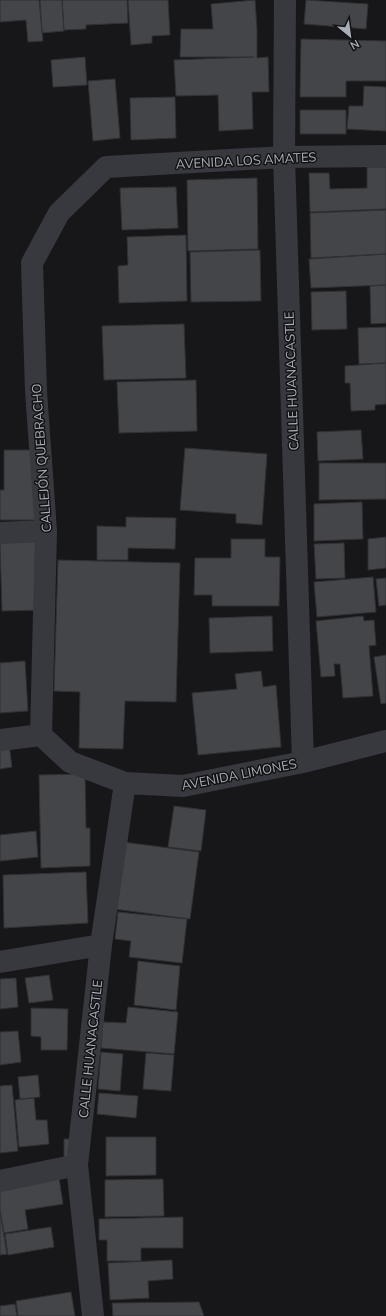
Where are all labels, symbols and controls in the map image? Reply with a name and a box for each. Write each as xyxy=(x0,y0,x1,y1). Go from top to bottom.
north arrow xyxy=(330,16,370,56)
text: N xyxy=(347,36,362,53)
street label: AVENIDA LOS AMATES xyxy=(175,148,317,174)
street label: CALLE HUANACASTLE xyxy=(281,311,303,451)
street label: CALLEJÓN QUEBRACHO xyxy=(27,383,56,533)
street label: AVENIDA LIMONES xyxy=(180,755,298,795)
street label: CALLE HUANACASTLE xyxy=(75,979,107,1119)

